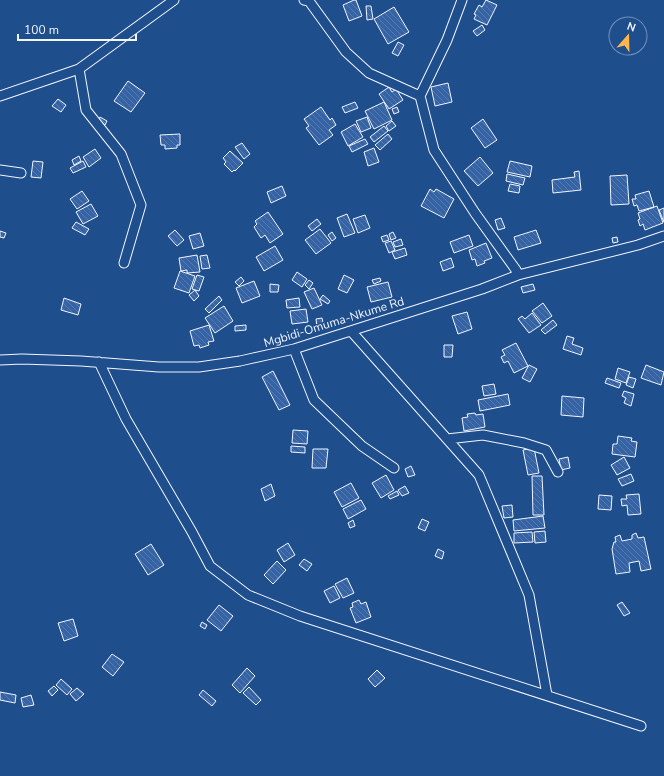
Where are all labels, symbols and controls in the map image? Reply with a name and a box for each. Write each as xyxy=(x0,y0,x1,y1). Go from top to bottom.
scale bar xyxy=(18,16,136,42)
north arrow xyxy=(608,16,648,56)
text: N xyxy=(625,19,638,36)
text: 100 m xyxy=(24,22,59,38)
street label: Mgbidi-Omuma-Nkume Rd xyxy=(262,293,406,351)

